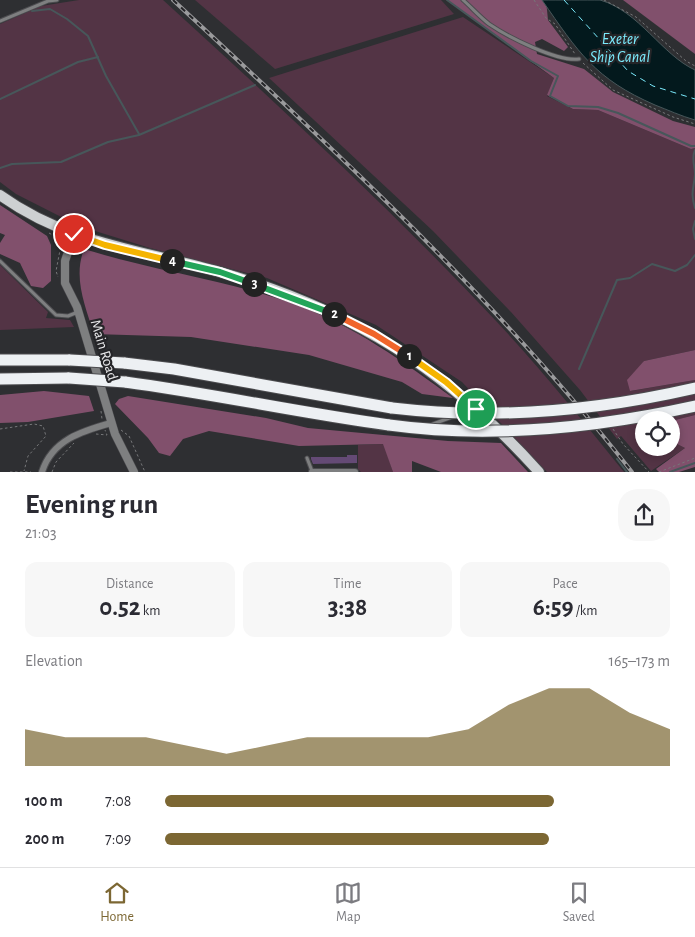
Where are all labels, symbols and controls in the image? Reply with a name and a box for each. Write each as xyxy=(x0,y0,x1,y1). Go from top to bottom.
water label: Exeter Ship Canal xyxy=(590,31,650,66)
pin xyxy=(53,213,95,255)
icon: check xyxy=(60,220,88,248)
pin: 4 xyxy=(160,248,184,274)
text: 4 xyxy=(169,254,176,268)
pin: 3 xyxy=(242,272,266,296)
text: 3 xyxy=(251,277,258,291)
pin: 2 xyxy=(322,302,346,326)
text: 2 xyxy=(331,307,338,321)
street label: Main Road xyxy=(88,318,120,382)
pin: 1 xyxy=(396,344,422,368)
text: 1 xyxy=(407,349,412,363)
pin xyxy=(455,388,497,430)
icon: arrive xyxy=(462,395,490,423)
map controls xyxy=(635,411,680,456)
button: locate xyxy=(635,411,680,456)
button: share xyxy=(618,489,670,541)
text: Evening run xyxy=(25,491,158,519)
text: 21:03 xyxy=(25,525,57,541)
text: Distance xyxy=(106,577,154,591)
text: Time xyxy=(334,577,361,591)
text: Pace xyxy=(553,577,578,591)
text: 0.52 xyxy=(99,595,141,620)
text: 3:38 xyxy=(328,595,367,620)
text: 6:59 xyxy=(533,595,574,620)
text: km xyxy=(141,604,160,618)
text: /km xyxy=(574,604,597,618)
text: Elevation xyxy=(25,653,83,669)
text: 165–173 m xyxy=(608,653,670,669)
text: 100 m xyxy=(25,793,63,809)
text: 7:08 xyxy=(105,793,131,809)
text: 200 m xyxy=(25,831,65,847)
text: 7:09 xyxy=(105,831,131,847)
tab: Home xyxy=(100,879,134,926)
tab: Map xyxy=(334,879,362,926)
tab: Saved xyxy=(563,879,595,926)

